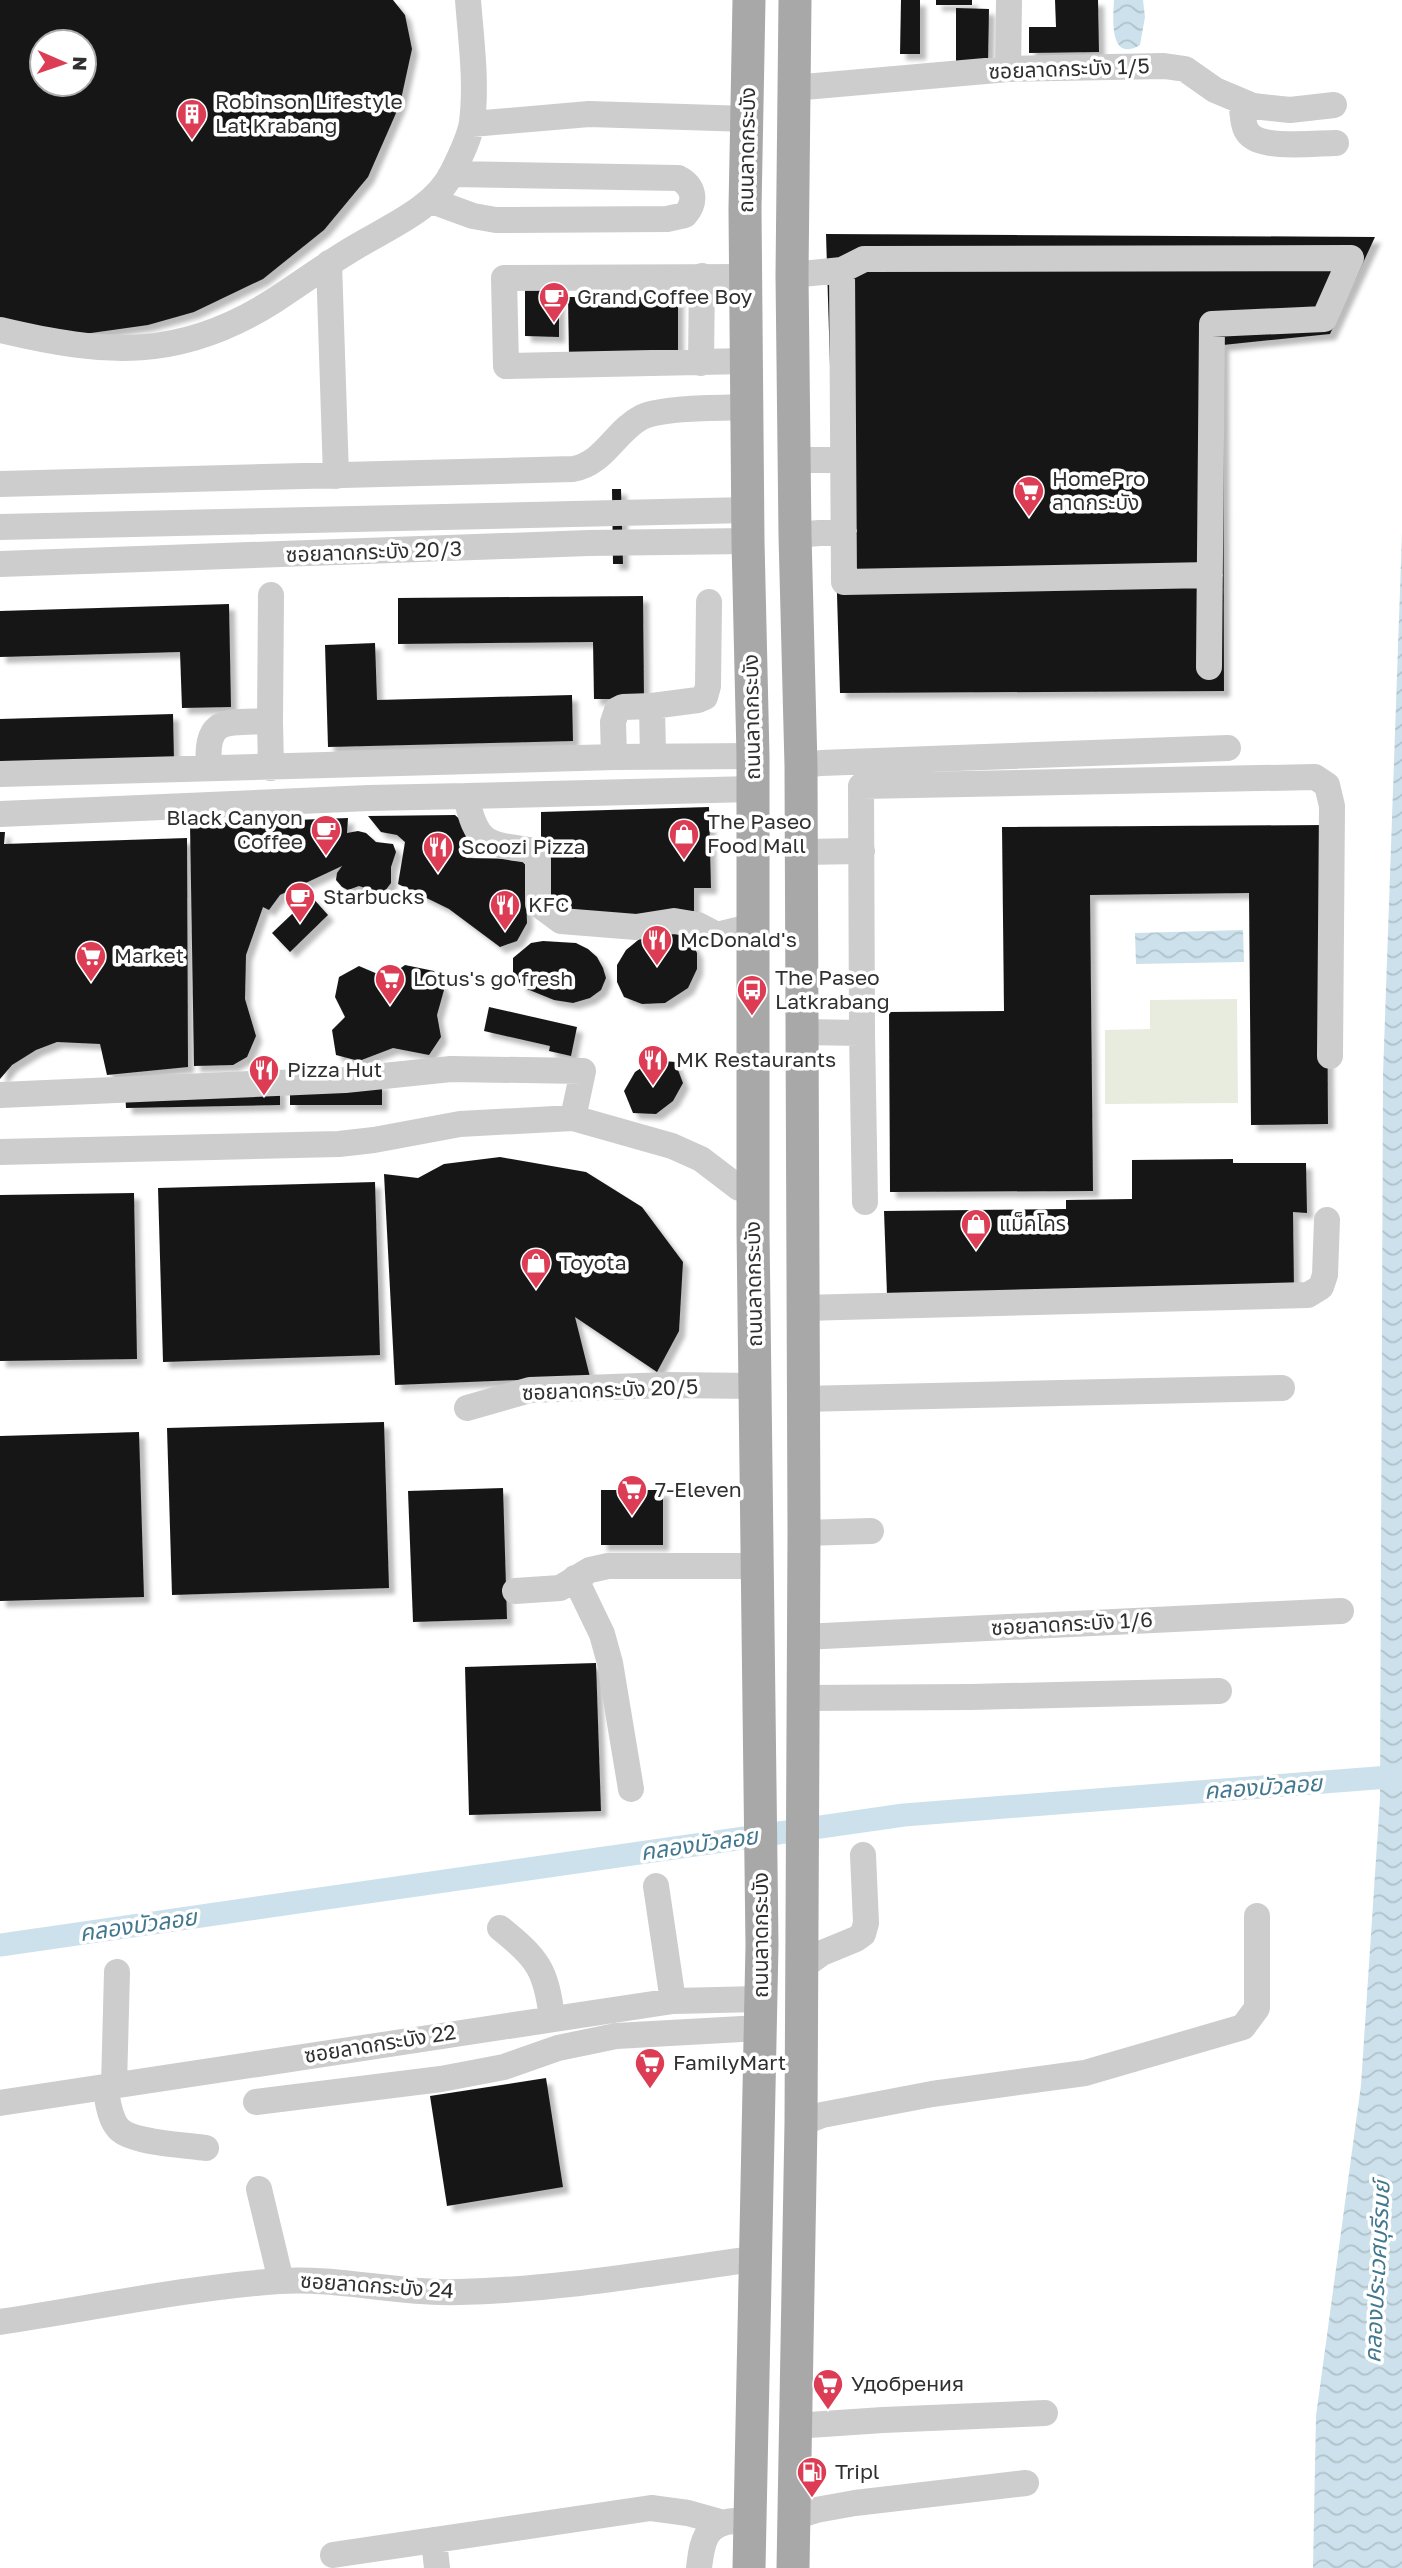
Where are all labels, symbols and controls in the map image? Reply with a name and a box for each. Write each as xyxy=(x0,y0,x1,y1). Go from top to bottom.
north arrow xyxy=(28,28,98,98)
street label: ซอยลาดกระบัง 1/5 xyxy=(988,52,1150,84)
text: N xyxy=(69,56,92,71)
street label: ถนนลาดกระบัง xyxy=(732,87,760,213)
place label: Robinson Lifestyle Lat Krabang xyxy=(215,88,403,138)
building icon: Robinson Lifestyle Lat Krabang xyxy=(175,97,209,141)
cafe icon: Grand Coffee Boy xyxy=(537,280,571,324)
place label: Grand Coffee Boy xyxy=(577,283,753,309)
place label: HomePro ลาดกระบัง xyxy=(1052,465,1146,515)
supermarket icon: HomePro ลาดกระบัง xyxy=(1012,474,1046,518)
street label: ซอยลาดกระบัง 20/3 xyxy=(285,535,463,567)
street label: ถนนลาดกระบัง xyxy=(737,654,765,780)
place label: Black Canyon Coffee xyxy=(166,804,303,854)
place label: The Paseo Food Mall xyxy=(707,808,812,858)
cafe icon: Black Canyon Coffee xyxy=(309,813,343,857)
shop icon: The Paseo Food Mall xyxy=(667,817,701,861)
restaurant icon: Scoozi Pizza xyxy=(421,830,455,874)
place label: Scoozi Pizza xyxy=(461,833,586,859)
cafe icon: Starbucks xyxy=(283,880,317,924)
place label: Starbucks xyxy=(323,883,425,909)
restaurant icon: KFC xyxy=(488,888,522,932)
place label: KFC xyxy=(528,891,569,917)
restaurant icon: McDonald's xyxy=(640,923,674,967)
place label: McDonald's xyxy=(680,926,797,952)
supermarket icon: Market xyxy=(74,939,108,983)
place label: Market xyxy=(114,942,184,968)
supermarket icon: Lotus's go fresh xyxy=(373,962,407,1006)
place label: The Paseo Latkrabang xyxy=(775,964,890,1014)
place label: Lotus's go fresh xyxy=(413,965,573,991)
bus stop icon: The Paseo Latkrabang xyxy=(735,973,769,1017)
restaurant icon: MK Restaurants xyxy=(636,1043,670,1087)
place label: MK Restaurants xyxy=(676,1046,836,1072)
restaurant icon: Pizza Hut xyxy=(247,1053,281,1097)
place label: Pizza Hut xyxy=(287,1056,382,1082)
shop icon: แม็คโคร xyxy=(959,1207,993,1251)
place label: แม็คโคร xyxy=(999,1210,1066,1236)
street label: ถนนลาดกระบัง xyxy=(739,1221,767,1347)
shop icon: Toyota xyxy=(519,1246,553,1290)
place label: Toyota xyxy=(559,1249,627,1275)
street label: ซอยลาดกระบัง 20/5 xyxy=(521,1373,699,1405)
supermarket icon: 7-Eleven xyxy=(615,1473,649,1517)
place label: 7-Eleven xyxy=(655,1476,742,1502)
street label: ซอยลาดกระบัง 1/6 xyxy=(990,1606,1153,1640)
water label: คลองบัวลอย xyxy=(1203,1768,1324,1804)
water label: คลองบัวลอย xyxy=(638,1821,761,1865)
street label: ถนนลาดกระบัง xyxy=(747,1872,773,1998)
water label: คลองบัวลอย xyxy=(77,1902,200,1946)
street label: ซอยลาดกระบัง 22 xyxy=(302,2018,458,2068)
supermarket icon: FamilyMart xyxy=(633,2046,667,2090)
place label: FamilyMart xyxy=(673,2049,786,2075)
water label: คลองประเวศบุรีรมย์ xyxy=(1357,2176,1396,2364)
street label: ซอยลาดกระบัง 24 xyxy=(299,2267,455,2303)
supermarket icon: Удобрения xyxy=(811,2367,845,2411)
place label: Удобрения xyxy=(851,2370,964,2396)
fuel station icon: Tripl xyxy=(795,2455,829,2499)
place label: Tripl xyxy=(835,2458,880,2484)

